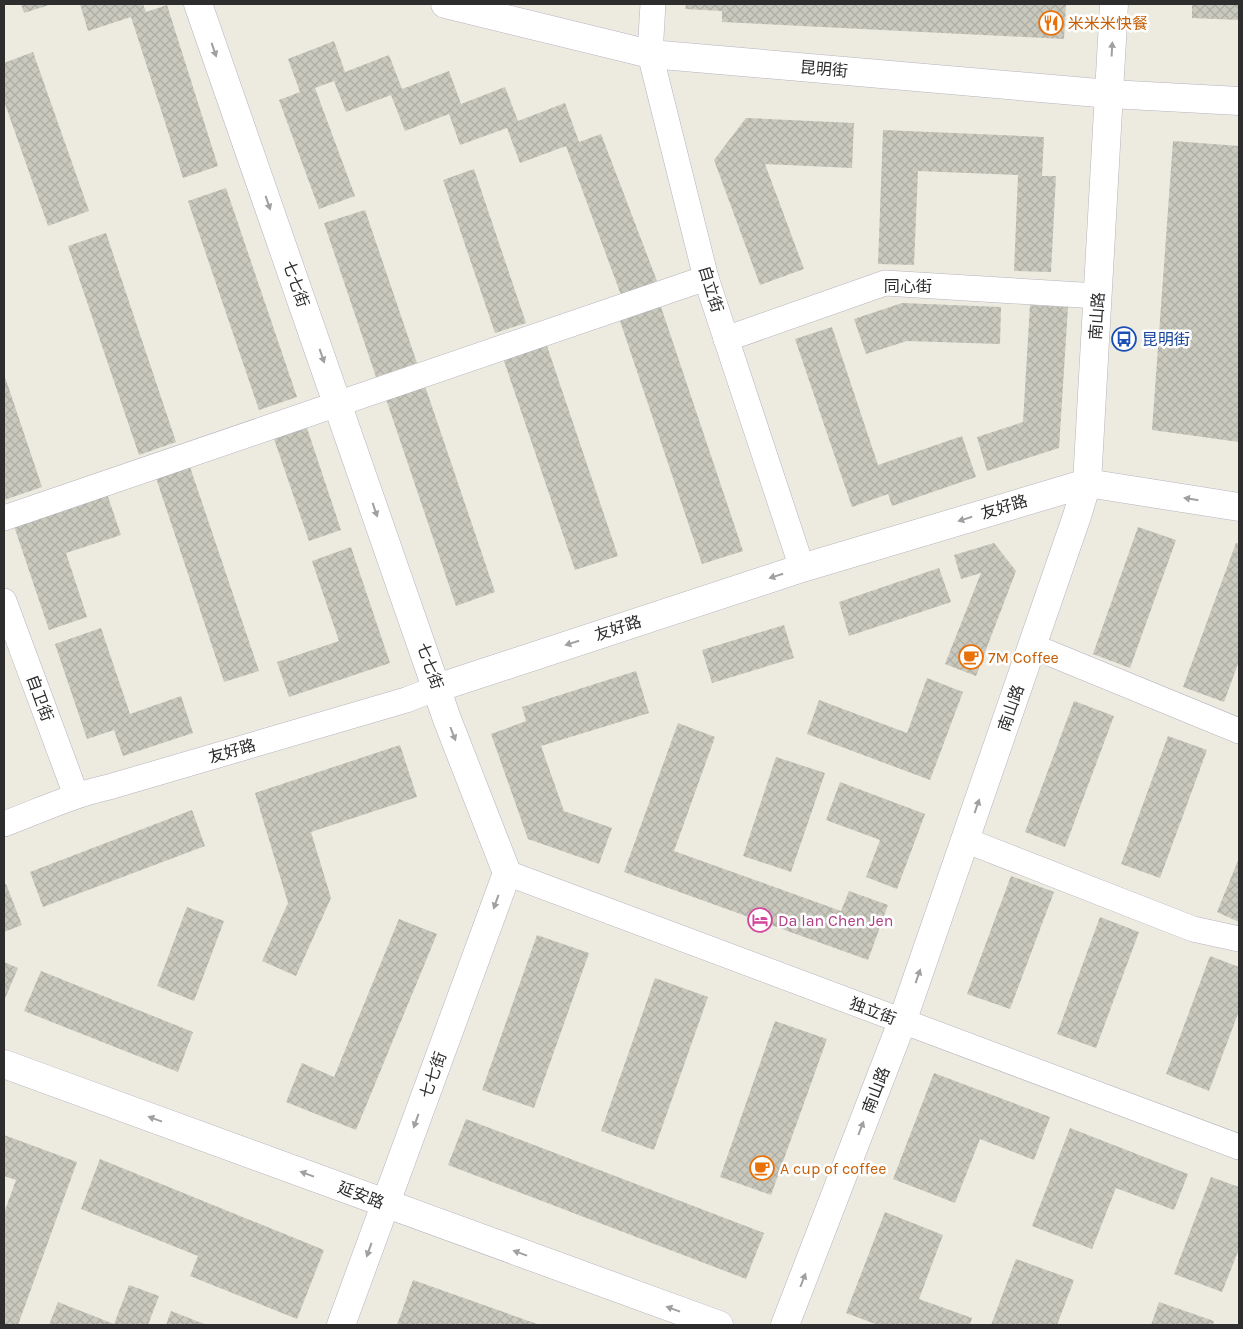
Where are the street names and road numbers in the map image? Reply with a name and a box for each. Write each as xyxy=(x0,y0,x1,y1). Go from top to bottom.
street label: 昆明街 xyxy=(799,57,849,81)
street label: 七七街 xyxy=(279,258,313,310)
street label: 自立街 xyxy=(695,263,727,315)
street label: 同心街 xyxy=(884,277,932,296)
street label: 南山路 xyxy=(1086,291,1108,341)
street label: 友好路 xyxy=(978,491,1030,523)
street label: 友好路 xyxy=(592,612,644,644)
street label: 七七街 xyxy=(413,640,447,692)
street label: 自卫街 xyxy=(23,672,57,724)
street label: 南山路 xyxy=(994,682,1028,734)
street label: 友好路 xyxy=(206,735,258,767)
street label: 独立街 xyxy=(847,994,899,1028)
street label: 七七街 xyxy=(416,1049,450,1101)
street label: 南山路 xyxy=(859,1064,893,1116)
street label: 延安路 xyxy=(335,1178,387,1212)

